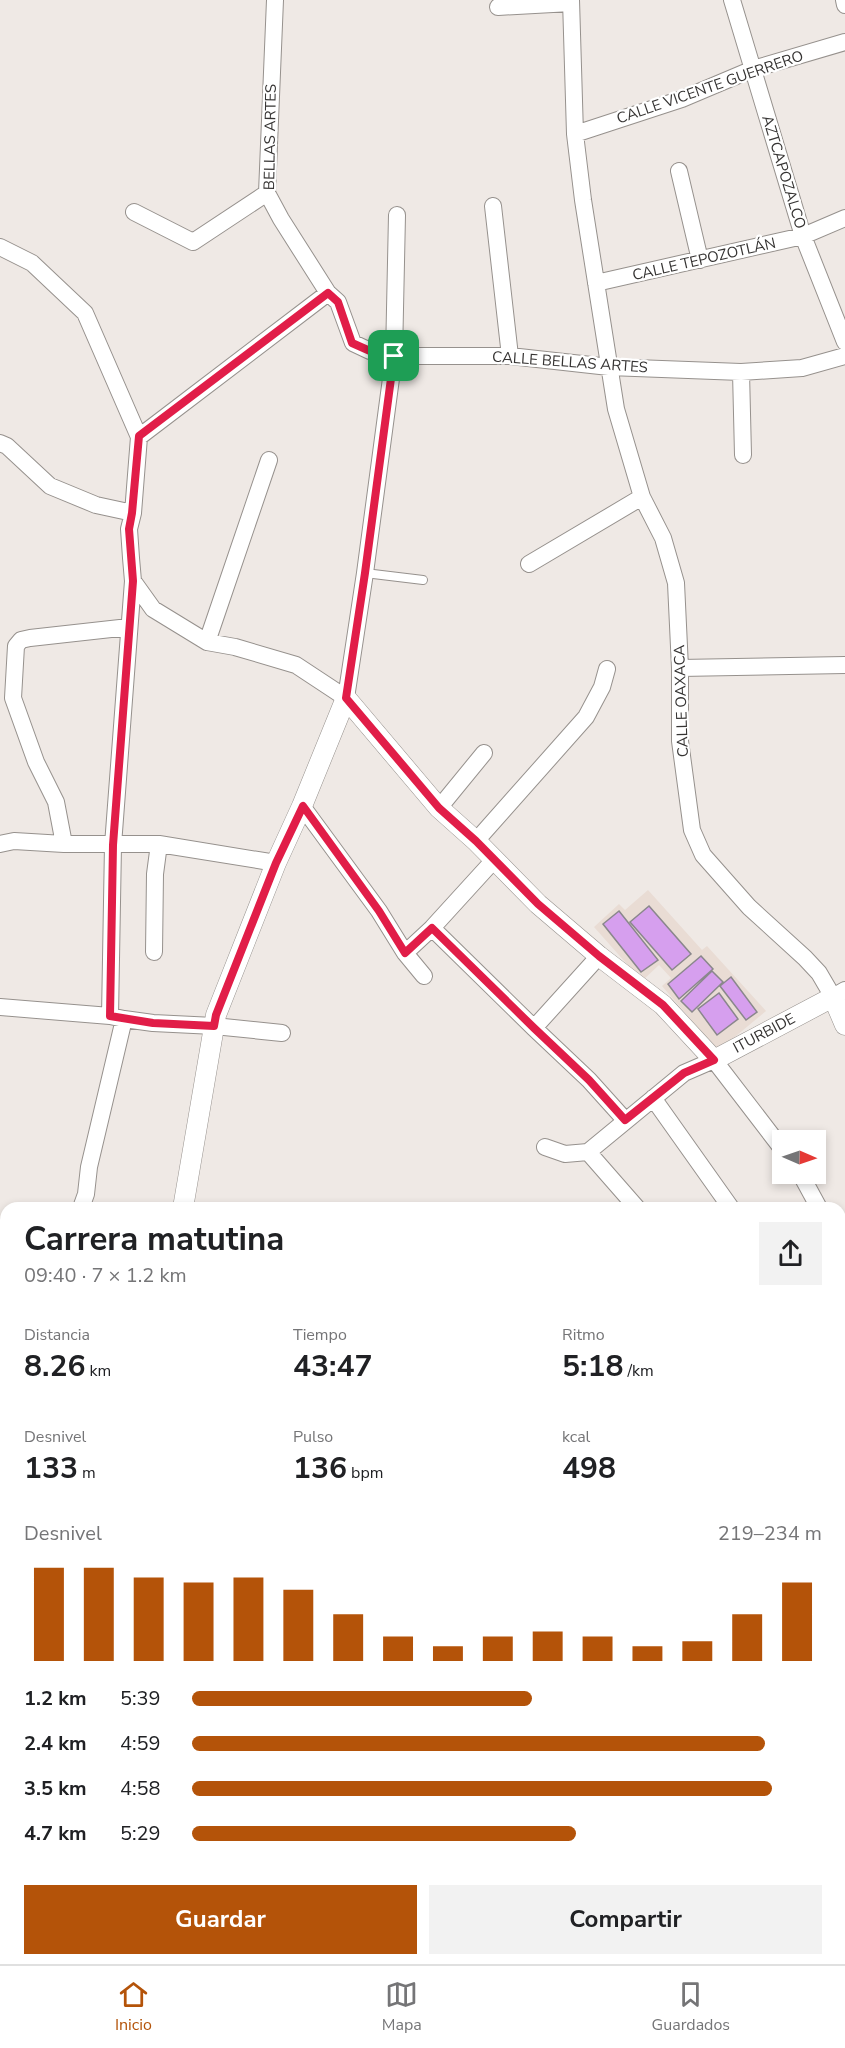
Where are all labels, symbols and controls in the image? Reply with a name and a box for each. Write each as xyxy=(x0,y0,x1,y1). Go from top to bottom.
street label: CALLE VICENTE GUERRERO xyxy=(614,46,806,128)
street label: BELLAS ARTES xyxy=(259,84,281,190)
street label: AZTCAPOZALCO xyxy=(757,113,811,231)
street label: CALLE TEPOZOTLÁN xyxy=(630,233,778,285)
pin xyxy=(368,330,419,381)
icon: arrive xyxy=(377,339,410,372)
street label: CALLE BELLAS ARTES xyxy=(492,347,648,377)
street label: CALLE OAXACA xyxy=(669,644,693,758)
street label: ITURBIDE xyxy=(729,1008,799,1058)
north arrow xyxy=(772,1130,826,1184)
map controls xyxy=(772,1130,826,1184)
text: Carrera matutina xyxy=(24,1217,284,1262)
button: share xyxy=(759,1222,822,1285)
text: 09:40 · 7 × 1.2 km xyxy=(24,1262,187,1289)
text: Distancia xyxy=(24,1324,90,1346)
text: Tiempo xyxy=(293,1324,347,1346)
text: Ritmo xyxy=(562,1324,605,1346)
text: 8.26 xyxy=(24,1346,85,1387)
text: 43:47 xyxy=(293,1346,372,1387)
text: 5:18 xyxy=(562,1346,623,1387)
text: km xyxy=(85,1360,111,1382)
text: /km xyxy=(623,1360,654,1382)
text: Desnivel xyxy=(24,1426,86,1448)
text: Pulso xyxy=(293,1426,333,1448)
text: kcal xyxy=(562,1426,590,1448)
text: 133 xyxy=(24,1448,78,1489)
text: 136 xyxy=(293,1448,347,1489)
text: 498 xyxy=(562,1448,616,1489)
text: m xyxy=(78,1462,96,1484)
text: bpm xyxy=(347,1462,383,1484)
text: Desnivel xyxy=(24,1520,102,1547)
text: 219–234 m xyxy=(718,1520,822,1547)
text: 1.2 km xyxy=(24,1685,87,1712)
text: 5:39 xyxy=(120,1685,161,1712)
text: 2.4 km xyxy=(24,1730,87,1757)
text: 4:59 xyxy=(120,1730,161,1757)
text: 3.5 km xyxy=(24,1775,87,1802)
text: 4:58 xyxy=(120,1775,161,1802)
text: 4.7 km xyxy=(24,1820,87,1847)
text: 5:29 xyxy=(120,1820,161,1847)
button: Guardar xyxy=(24,1885,417,1954)
button: Compartir xyxy=(429,1885,822,1954)
tab: Inicio xyxy=(115,1978,152,2036)
tab: Mapa xyxy=(382,1978,422,2036)
tab: Guardados xyxy=(652,1978,730,2036)

